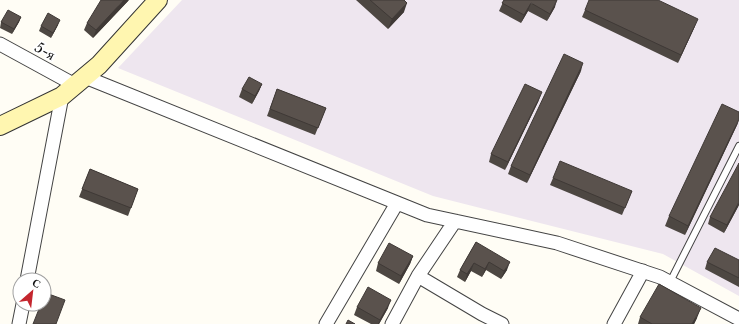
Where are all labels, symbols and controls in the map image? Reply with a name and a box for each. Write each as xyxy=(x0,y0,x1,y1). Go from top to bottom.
street label: 5-я xyxy=(32,38,59,64)
north arrow xyxy=(12,272,52,312)
text: С xyxy=(30,275,44,291)

